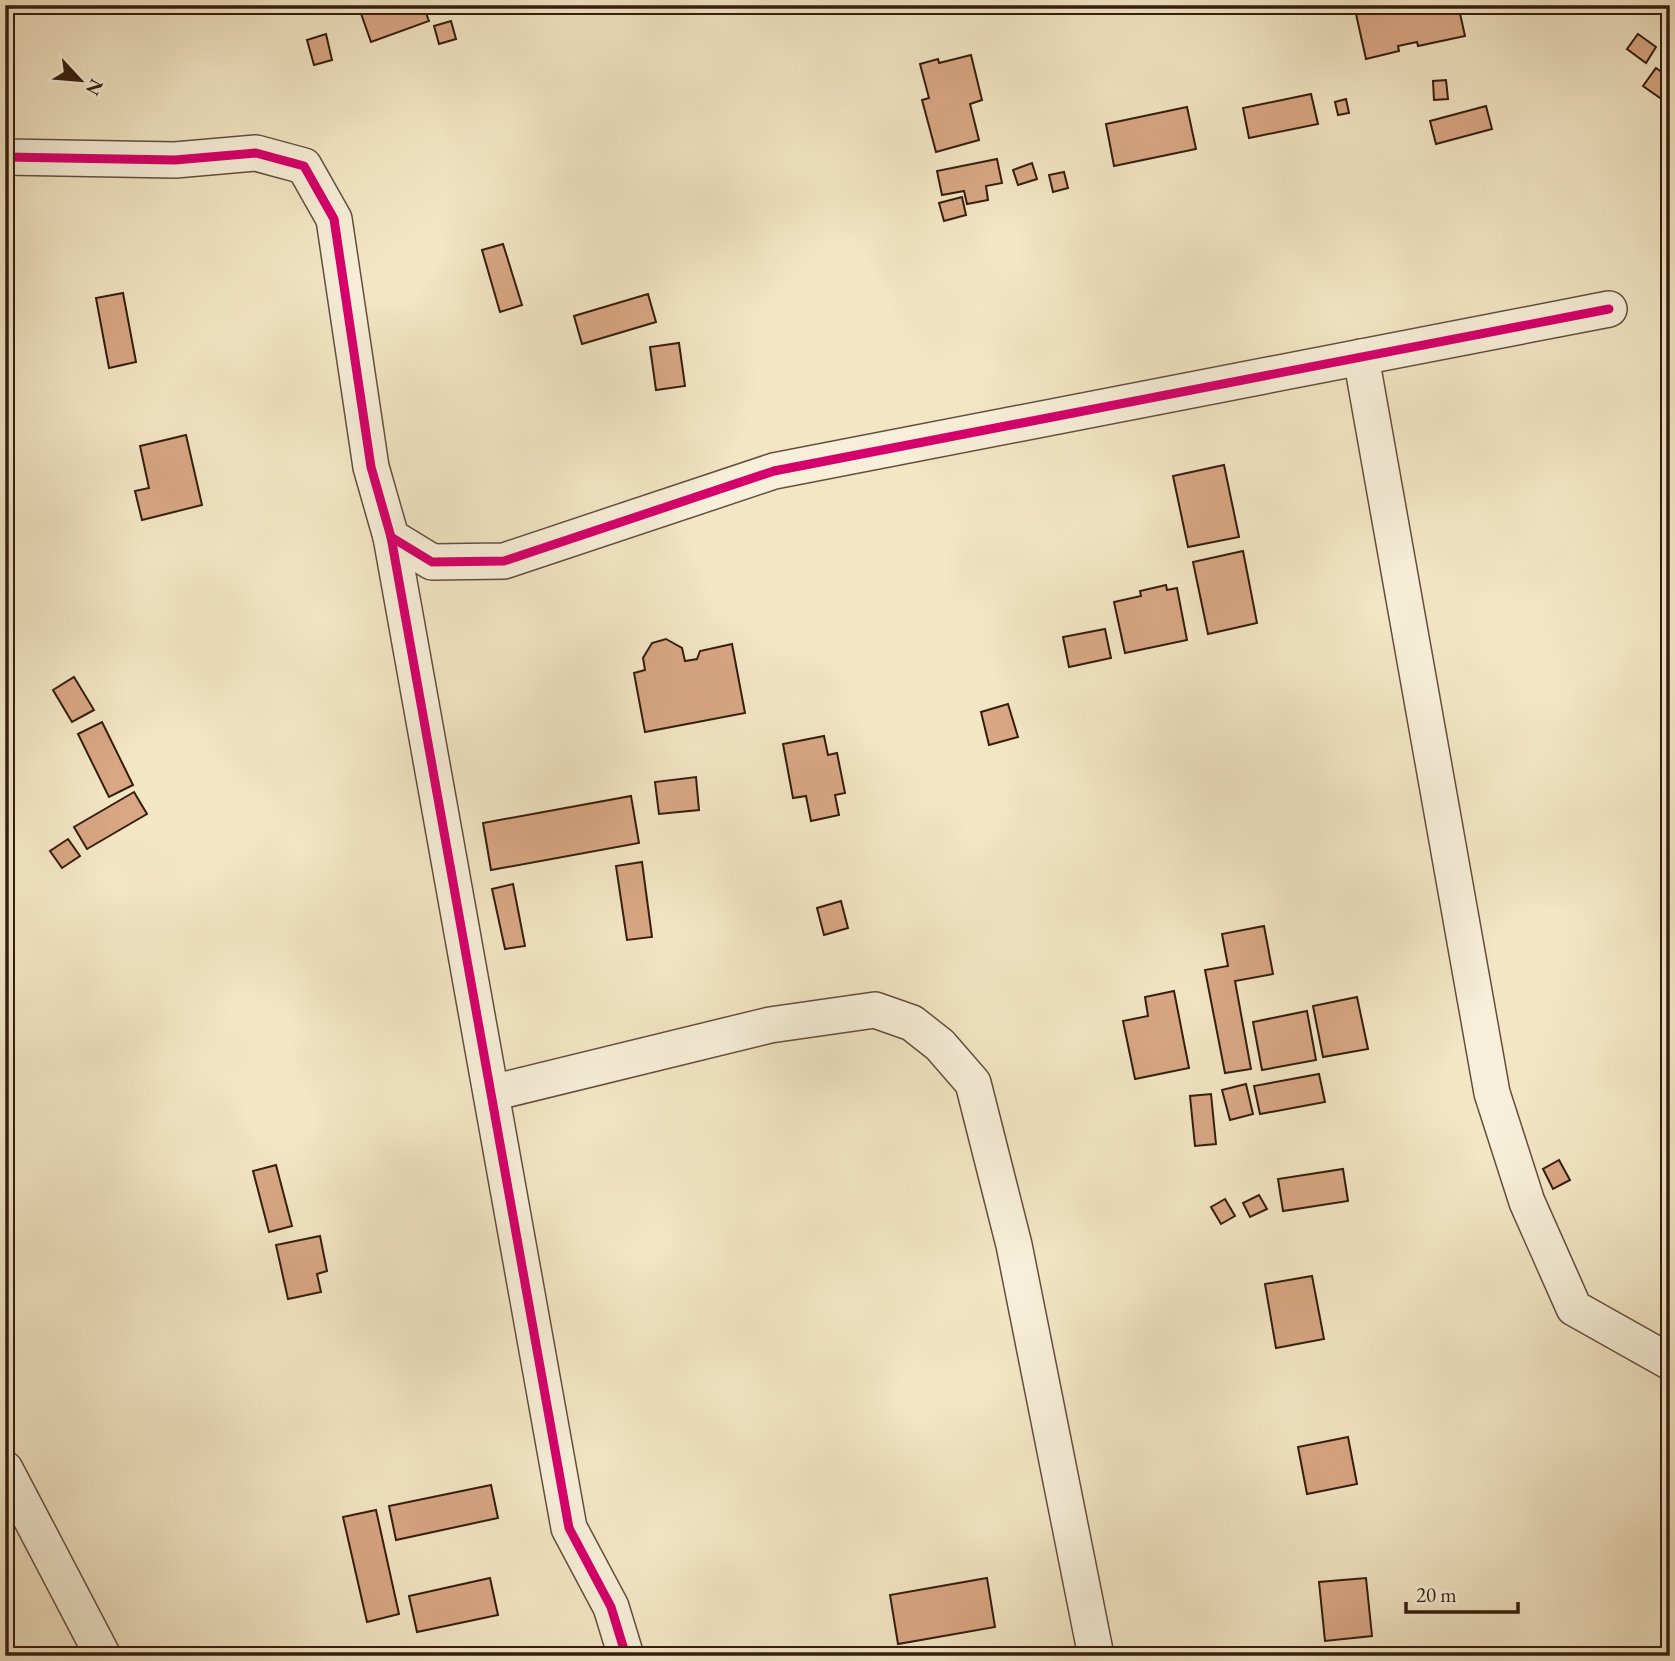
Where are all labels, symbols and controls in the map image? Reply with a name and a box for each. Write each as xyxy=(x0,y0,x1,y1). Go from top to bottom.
north arrow xyxy=(46,46,116,116)
text: N xyxy=(80,75,109,100)
scale bar xyxy=(1406,1570,1518,1614)
text: 20 m xyxy=(1416,1581,1457,1608)

